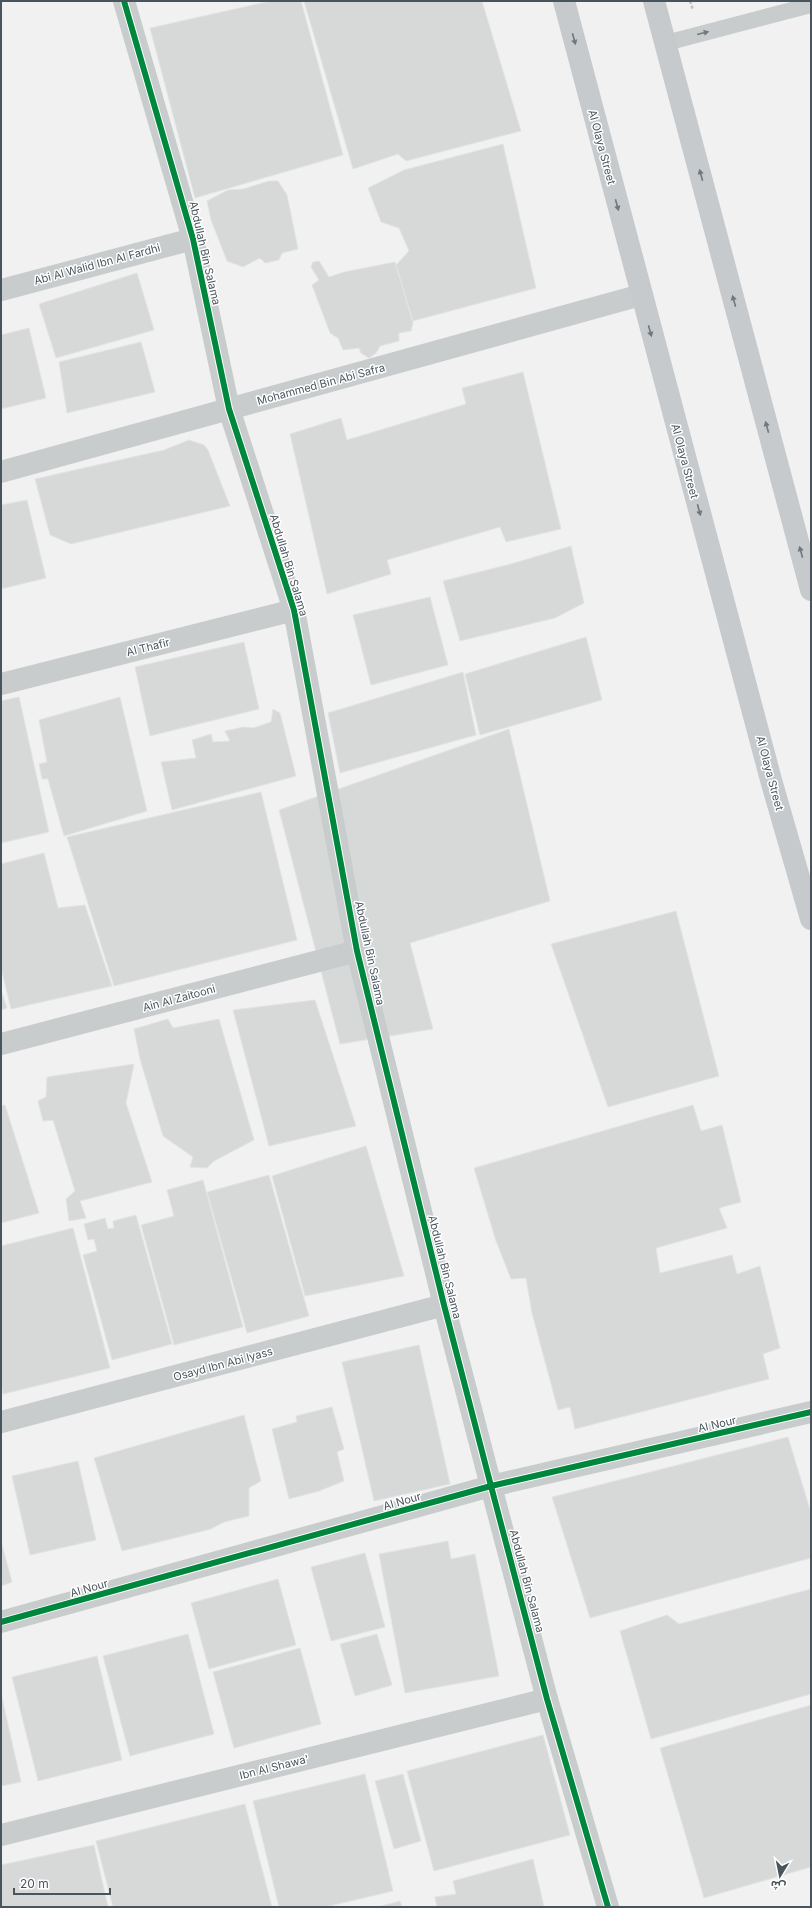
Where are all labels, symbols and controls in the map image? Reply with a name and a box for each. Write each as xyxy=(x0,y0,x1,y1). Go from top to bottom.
one-way arrow xyxy=(698,30,710,36)
one-way arrow xyxy=(571,32,577,45)
street label: Al Olaya Street xyxy=(585,108,619,186)
one-way arrow xyxy=(698,169,704,181)
one-way arrow xyxy=(614,199,620,211)
street label: Abdullah Bin Salama xyxy=(186,200,224,306)
street label: Abi Al Walid Ibn Al Fardhi xyxy=(32,240,162,288)
one-way arrow xyxy=(731,295,737,307)
one-way arrow xyxy=(648,325,654,337)
street label: Mohammed Bin Abi Safra xyxy=(255,360,387,408)
one-way arrow xyxy=(764,420,770,433)
street label: Al Olaya Street xyxy=(668,422,702,500)
one-way arrow xyxy=(696,505,702,517)
street label: Abdullah Bin Salama xyxy=(267,512,311,618)
one-way arrow xyxy=(798,546,804,558)
street label: Al Thafir xyxy=(125,635,171,659)
street label: Al Olaya Street xyxy=(753,734,787,812)
street label: Abdullah Bin Salama xyxy=(352,900,388,1006)
street label: Ain Al Zaitooni xyxy=(141,982,217,1014)
street label: Abdullah Bin Salama xyxy=(425,1214,465,1320)
street label: Osayd Ibn Abi Iyass xyxy=(172,1344,274,1384)
street label: Al Nour xyxy=(696,1413,738,1435)
street label: Al Nour xyxy=(381,1489,423,1513)
street label: Abdullah Bin Salama xyxy=(507,1528,547,1634)
street label: Al Nour xyxy=(68,1576,110,1600)
street label: Ibn Al Shawa' xyxy=(238,1752,310,1782)
north arrow xyxy=(760,1856,800,1896)
scale bar xyxy=(14,1870,110,1896)
text: 20 m xyxy=(20,1876,49,1891)
text: ش xyxy=(770,1878,787,1894)

